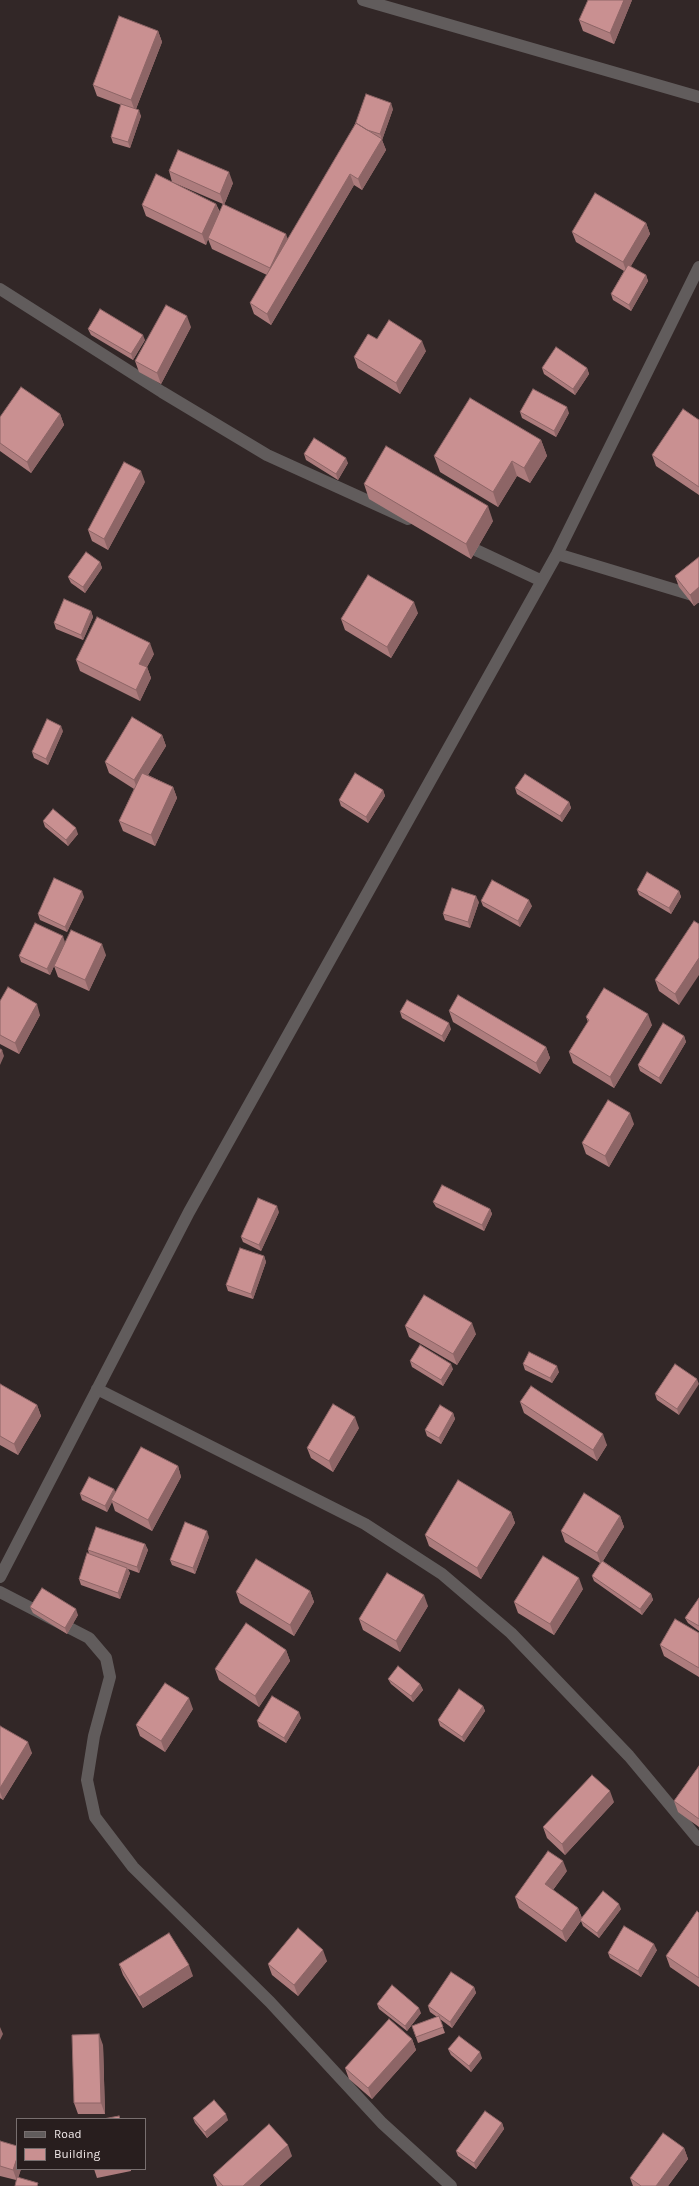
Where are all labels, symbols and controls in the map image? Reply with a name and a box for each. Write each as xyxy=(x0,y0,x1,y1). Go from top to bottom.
legend xyxy=(16,2118,146,2170)
text: Road xyxy=(54,2127,82,2141)
text: Building xyxy=(54,2147,100,2161)

